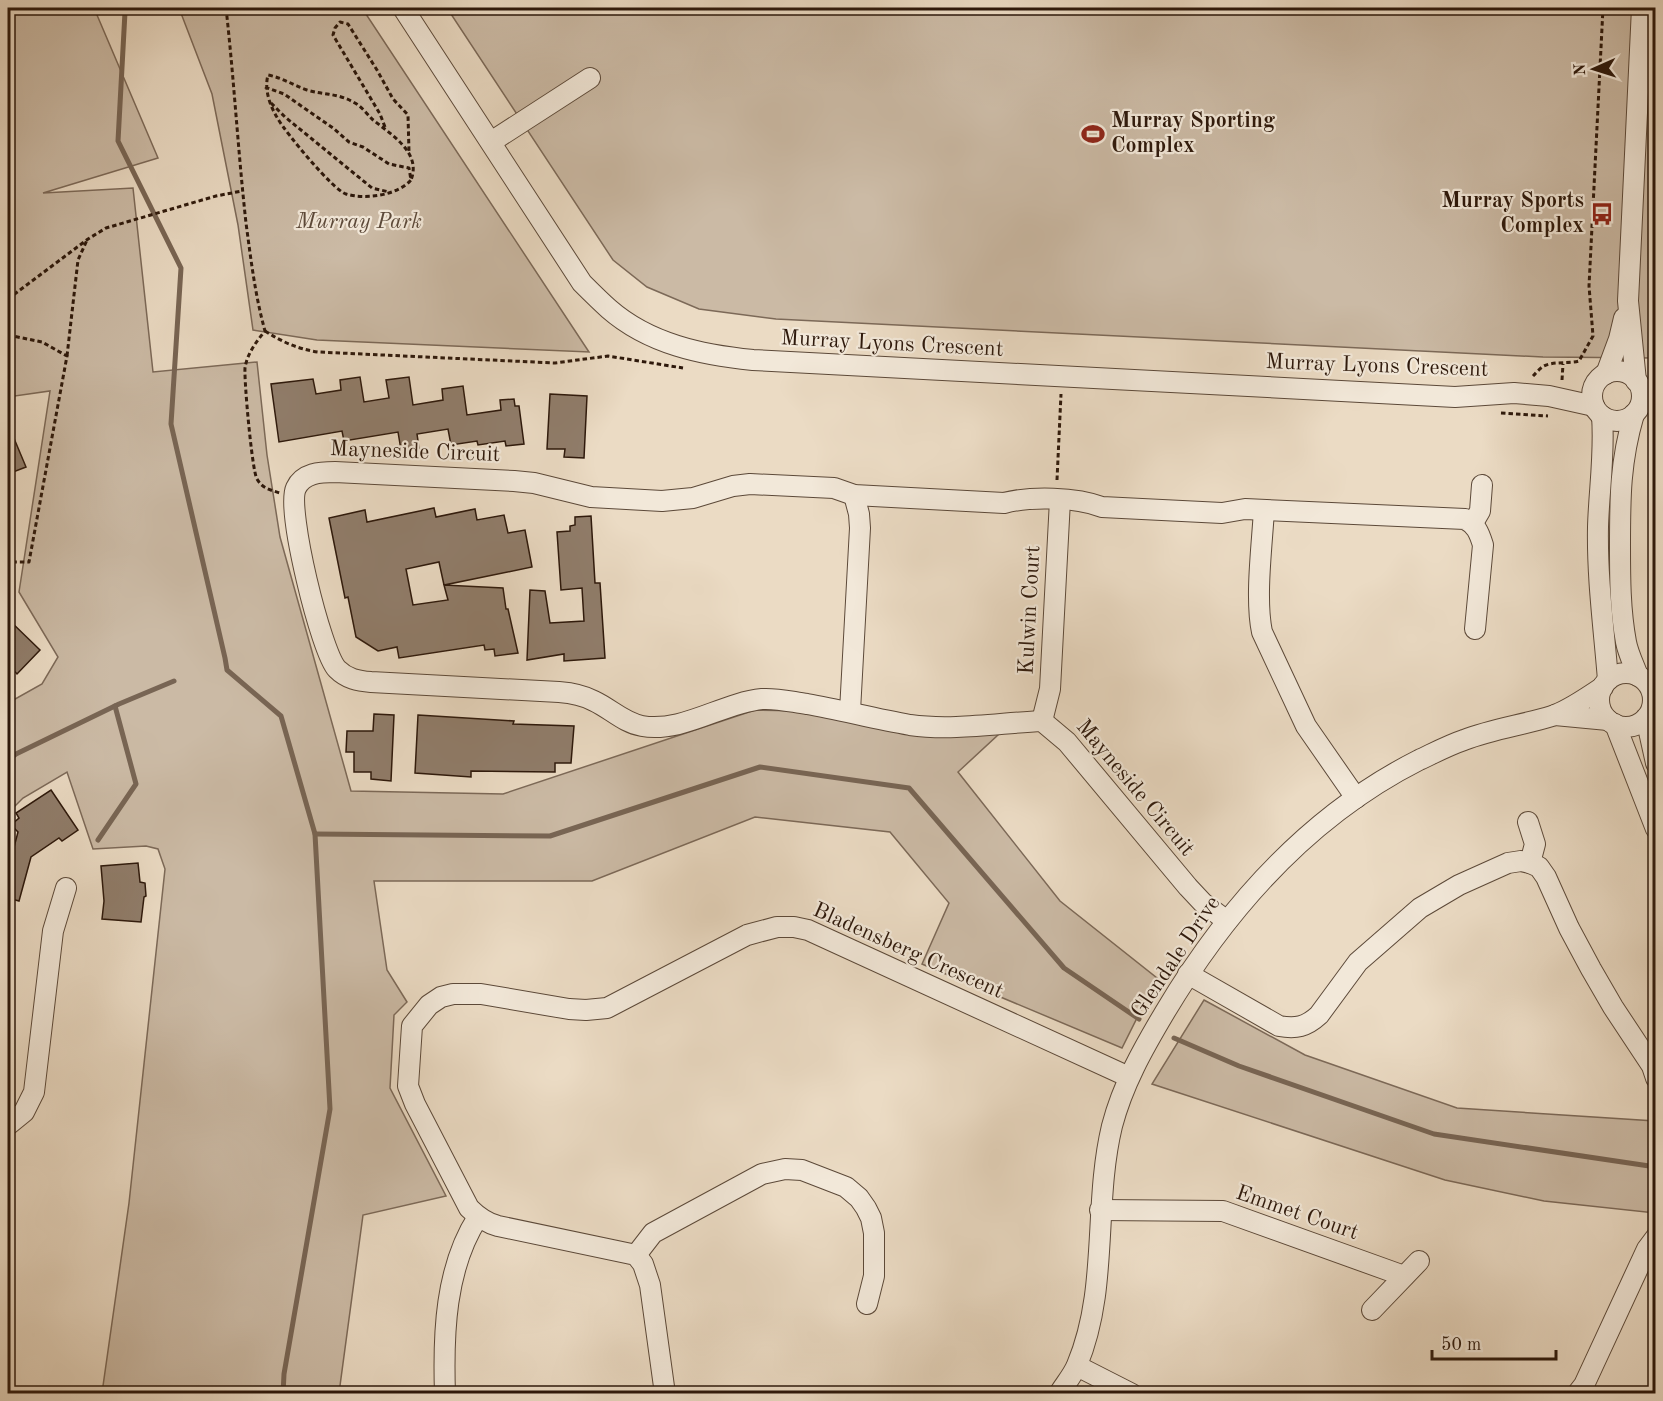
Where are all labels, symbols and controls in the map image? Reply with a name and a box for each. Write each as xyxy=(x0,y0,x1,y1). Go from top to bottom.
north arrow xyxy=(1564,39,1624,99)
text: N xyxy=(1573,62,1589,76)
place label: Murray Sporting Complex xyxy=(1111,110,1275,157)
sports icon: Murray Sporting Complex xyxy=(1080,121,1106,147)
place label: Murray Sports Complex xyxy=(1441,190,1584,237)
bus stop icon: Murray Sports Complex xyxy=(1589,201,1615,227)
park label: Murray Park xyxy=(295,211,422,233)
street label: Murray Lyons Crescent xyxy=(780,327,1004,361)
street label: Murray Lyons Crescent xyxy=(1265,351,1489,381)
street label: Mayneside Circuit xyxy=(329,438,501,466)
street label: Kulwin Court xyxy=(1016,545,1044,675)
street label: Mayneside Circuit xyxy=(1072,716,1198,860)
street label: Glendale Drive xyxy=(1127,892,1225,1022)
street label: Bladensberg Crescent xyxy=(809,899,1007,1003)
street label: Emmet Court xyxy=(1233,1182,1361,1244)
scale bar xyxy=(1432,1323,1556,1361)
text: 50 m xyxy=(1441,1336,1481,1354)

